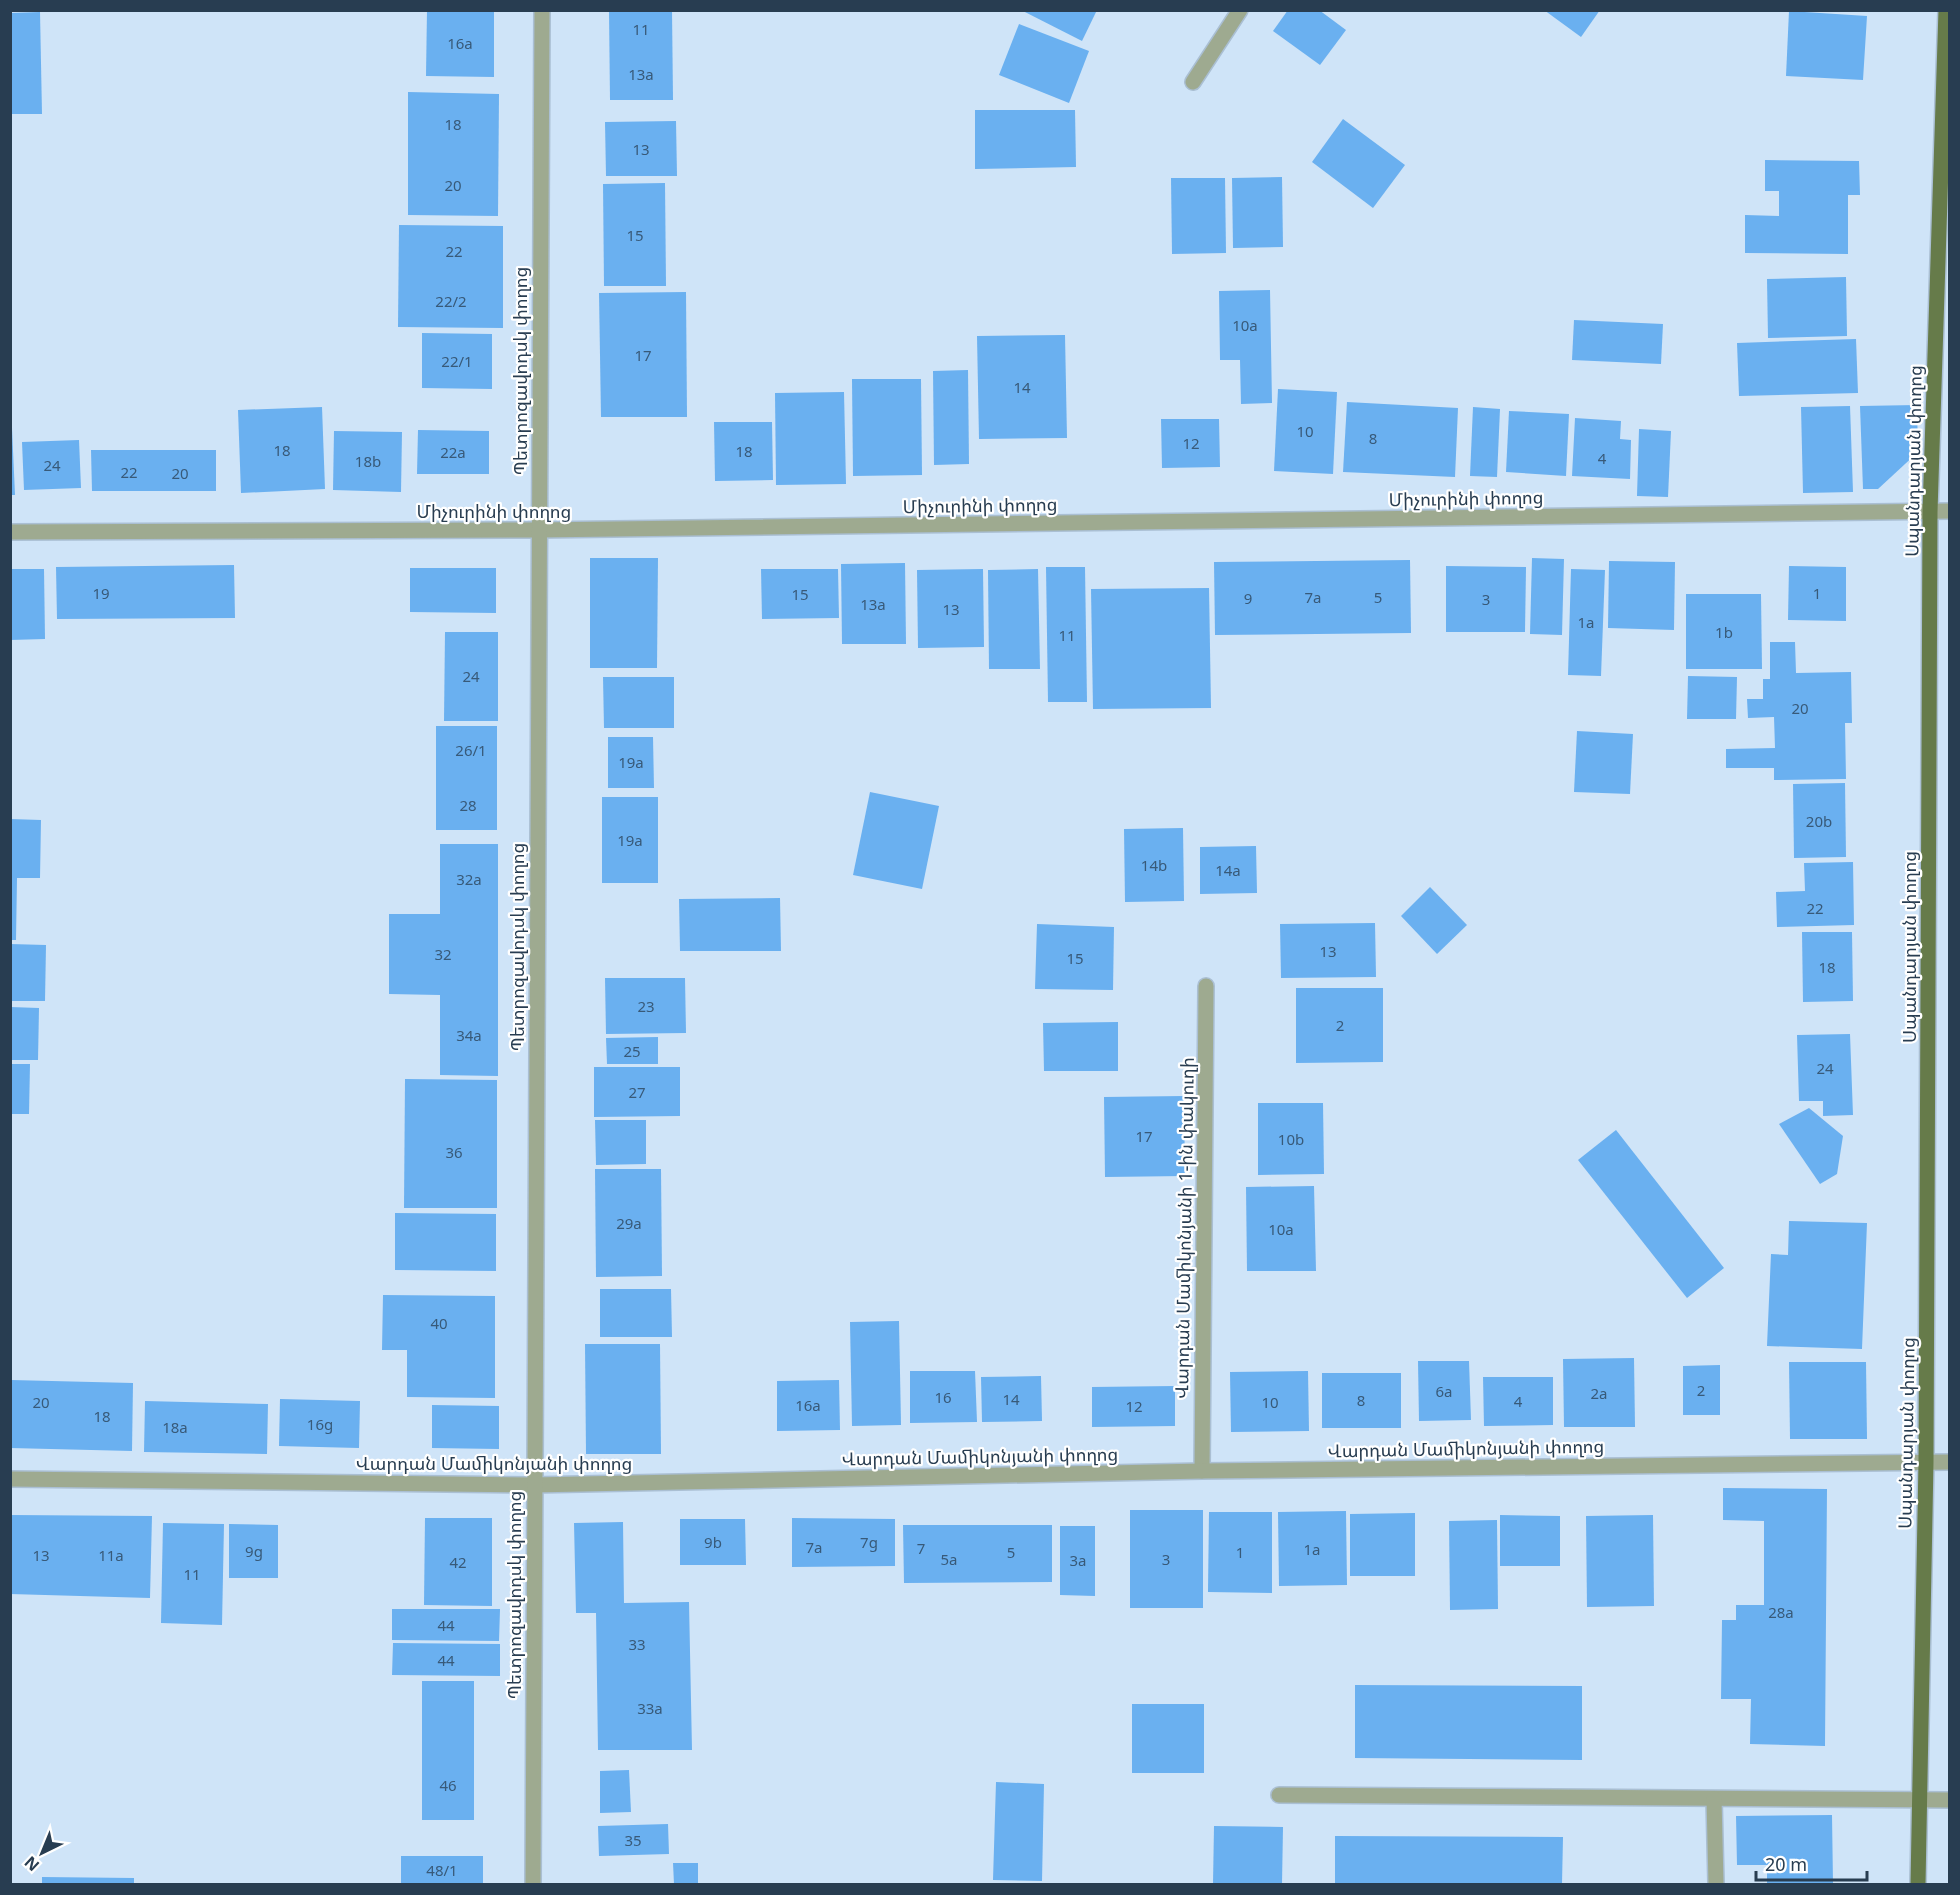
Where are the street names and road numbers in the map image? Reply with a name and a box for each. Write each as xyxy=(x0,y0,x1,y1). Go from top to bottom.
street label: Պետրոզավոդսկ փողոց xyxy=(508,267,532,475)
street label: Սպանդարյան փողոց xyxy=(1899,365,1927,557)
street label: Միչուրինի փողոց xyxy=(1388,485,1544,511)
street label: Միչուրինի փողոց xyxy=(902,492,1058,518)
street label: Միչուրինի փողոց xyxy=(417,499,571,523)
street label: Պետրոզավոդսկ փողոց xyxy=(505,843,529,1051)
street label: Սպանդարյան փողոց xyxy=(1897,851,1921,1043)
street label: Վարդան Մամիկոնյանի 1-ին փակուղի xyxy=(1169,1057,1199,1399)
street label: Սպանդարյան փողոց xyxy=(1892,1337,1920,1529)
street label: Վարդան Մամիկոնյանի փողոց xyxy=(1328,1434,1604,1462)
street label: Վարդան Մամիկոնյանի փողոց xyxy=(842,1442,1118,1470)
street label: Վարդան Մամիկոնյանի փողոց xyxy=(356,1451,632,1475)
street label: Պետրոզավոդսկ փողոց xyxy=(502,1491,526,1699)

